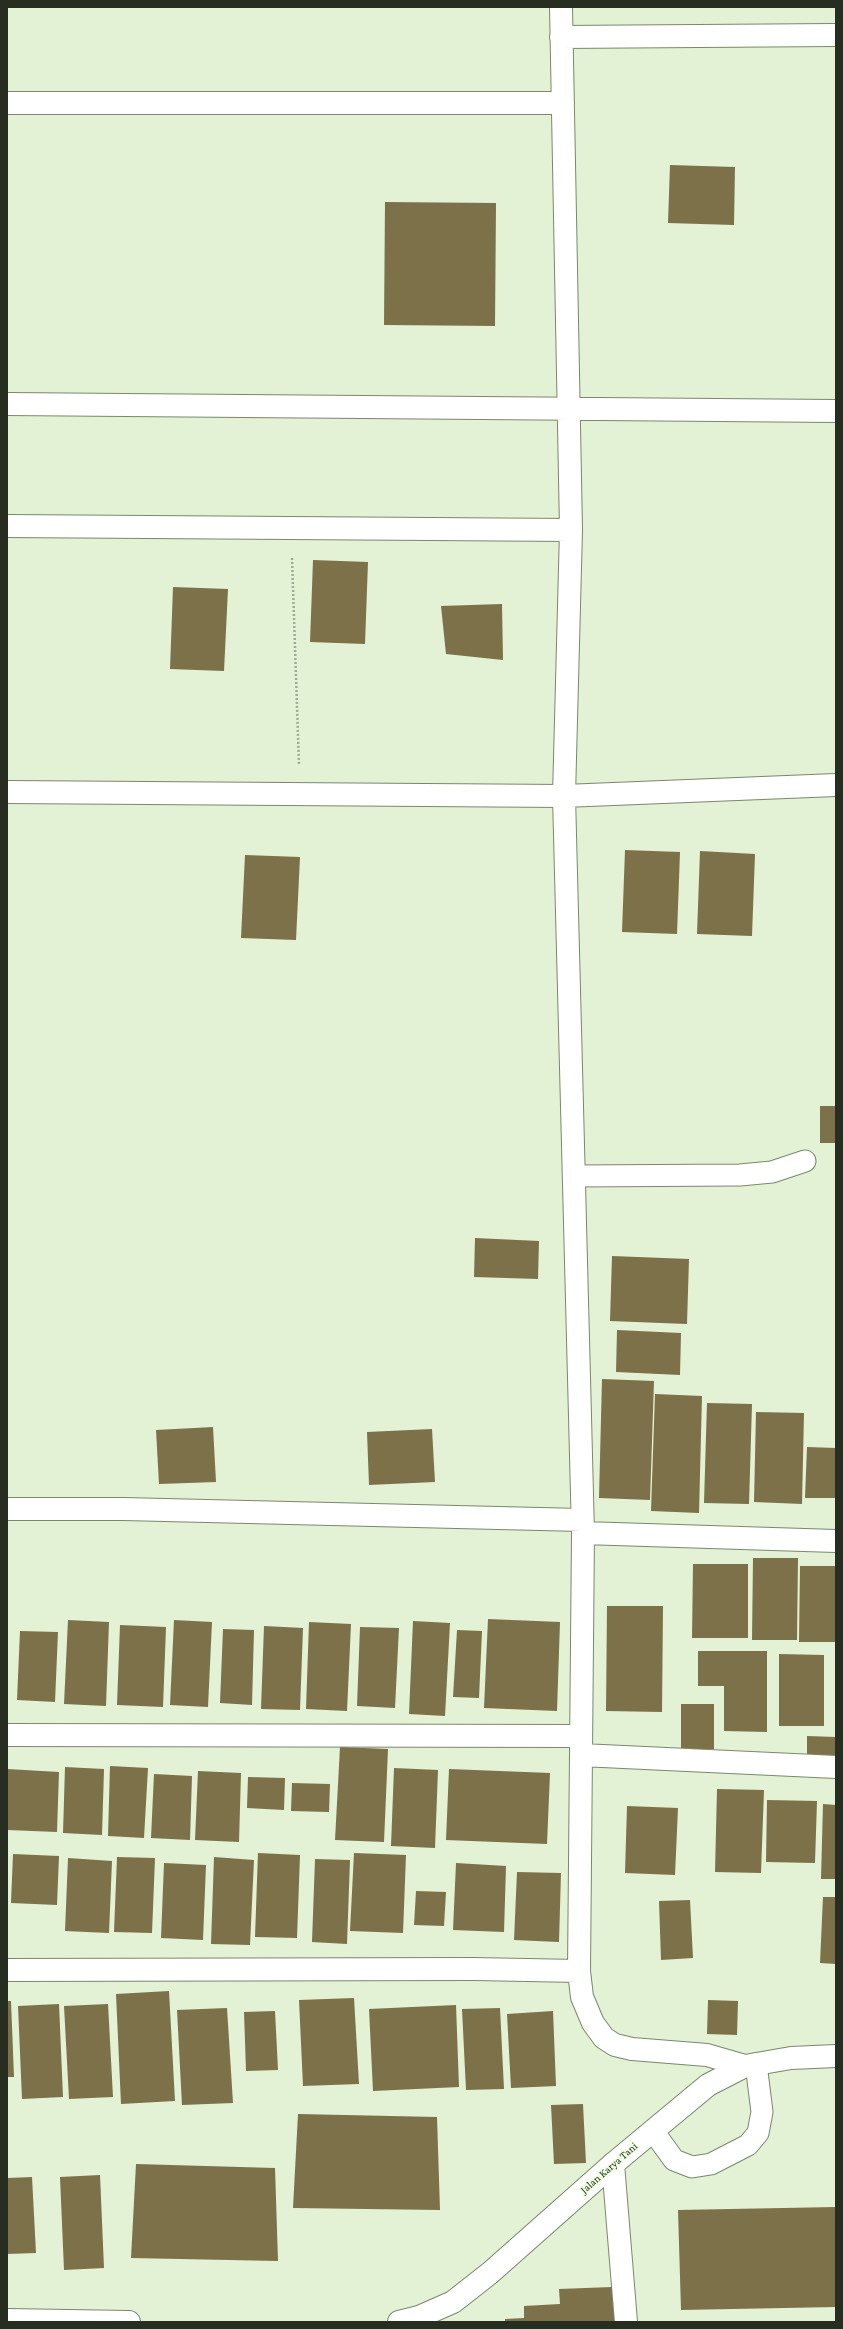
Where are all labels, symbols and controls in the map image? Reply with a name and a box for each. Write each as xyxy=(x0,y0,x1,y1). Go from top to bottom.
street label: Jalan Karya Tani xyxy=(578,2140,640,2196)

